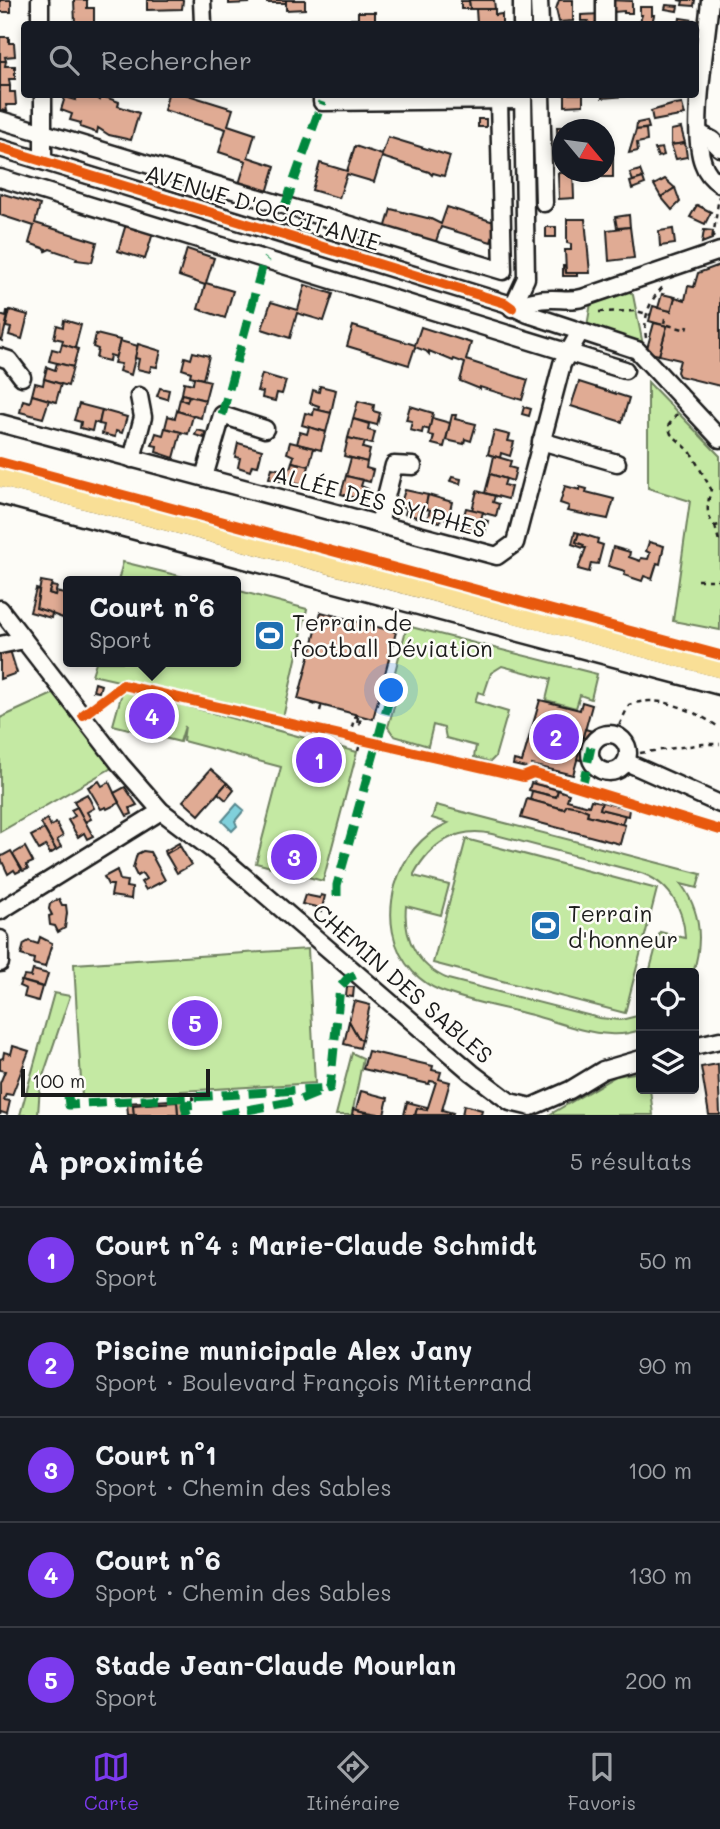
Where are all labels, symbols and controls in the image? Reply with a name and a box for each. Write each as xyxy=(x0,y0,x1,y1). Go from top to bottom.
search box xyxy=(21,21,699,98)
icon: search xyxy=(45,41,83,79)
text: Rechercher xyxy=(101,43,252,77)
north arrow xyxy=(552,119,615,182)
street label: AVENUE D'OCCITANIE xyxy=(142,157,384,257)
street label: ALLÉE DES SYLPHES xyxy=(270,458,490,544)
popup xyxy=(63,576,241,667)
text: Court n°6 xyxy=(89,590,215,624)
place label: Terrain de football Déviation xyxy=(292,607,493,663)
sports icon: Terrain de football Déviation xyxy=(252,618,286,652)
text: Sport xyxy=(89,624,152,654)
your location xyxy=(374,673,408,707)
pin: 4 xyxy=(129,690,175,742)
pin: 2 xyxy=(533,711,579,763)
pin: 1 xyxy=(296,734,342,786)
pin: 3 xyxy=(271,831,317,883)
street label: CHEMIN DES SABLES xyxy=(307,896,499,1070)
place label: Terrain d'honneur xyxy=(568,898,678,954)
sports icon: Terrain d'honneur xyxy=(528,909,562,943)
map controls xyxy=(636,968,699,1094)
button: locate xyxy=(636,968,699,1031)
pin: 5 xyxy=(172,997,218,1049)
button: layers xyxy=(636,1031,699,1094)
scale bar xyxy=(21,1066,210,1098)
text: 100 m xyxy=(32,1068,85,1093)
text: À proximité xyxy=(28,1141,204,1181)
text: 5 résultats xyxy=(570,1146,692,1176)
text: Court n°4 : Marie-Claude Schmidt xyxy=(95,1228,537,1262)
text: 1 xyxy=(46,1245,56,1275)
text: 50 m xyxy=(639,1245,692,1275)
text: Sport xyxy=(95,1262,157,1292)
text: Piscine municipale Alex Jany xyxy=(95,1333,472,1367)
text: 2 xyxy=(45,1350,57,1380)
text: 90 m xyxy=(639,1350,692,1380)
text: Sport · Boulevard François Mitterrand xyxy=(95,1367,532,1397)
text: Court n°1 xyxy=(95,1438,216,1472)
text: 3 xyxy=(44,1455,58,1485)
text: 100 m xyxy=(628,1455,692,1485)
text: Sport · Chemin des Sables xyxy=(95,1472,392,1502)
text: Court n°6 xyxy=(95,1543,221,1577)
text: 4 xyxy=(44,1560,58,1590)
text: 130 m xyxy=(628,1560,692,1590)
text: Sport · Chemin des Sables xyxy=(95,1577,392,1607)
text: Stade Jean-Claude Mourlan xyxy=(95,1648,456,1682)
text: 5 xyxy=(44,1665,58,1695)
text: 200 m xyxy=(625,1665,692,1695)
text: Sport xyxy=(95,1682,157,1712)
tab: Carte xyxy=(84,1748,139,1815)
tab: Itinéraire xyxy=(307,1748,400,1815)
tab: Favoris xyxy=(568,1748,636,1815)

